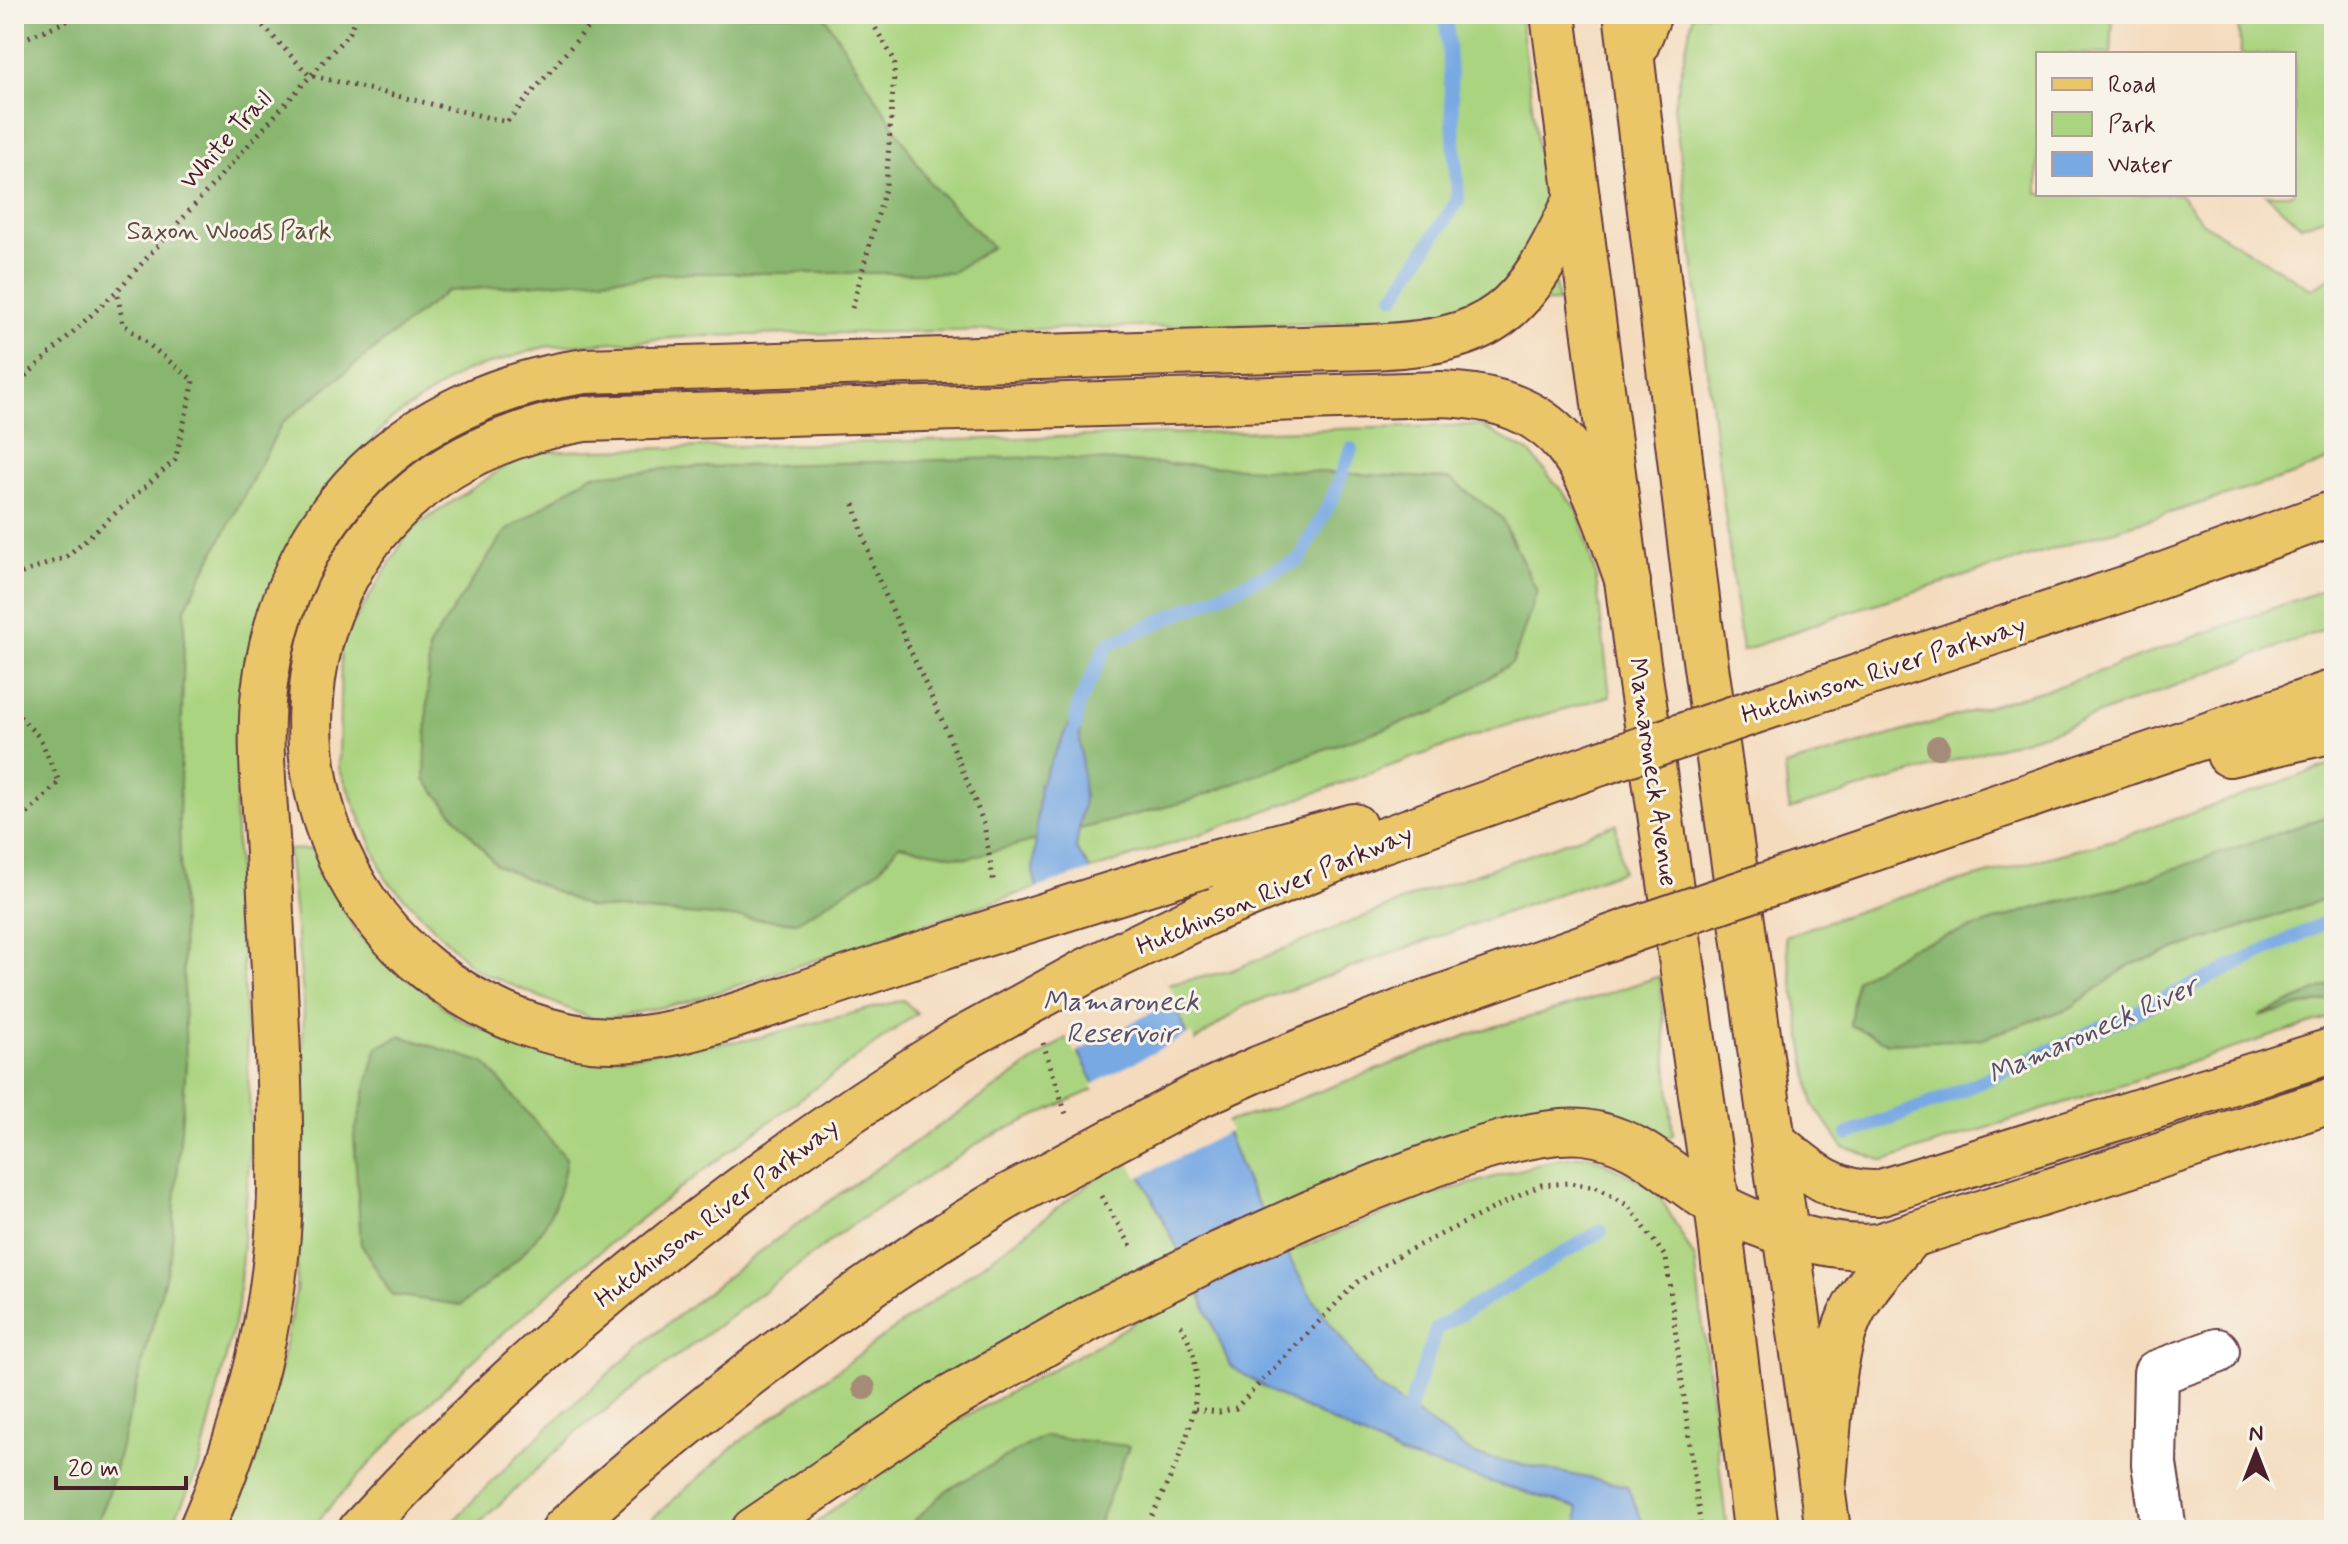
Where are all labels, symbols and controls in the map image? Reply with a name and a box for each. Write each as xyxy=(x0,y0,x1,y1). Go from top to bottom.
legend xyxy=(2036,52,2296,196)
text: Road xyxy=(2108,70,2156,101)
street label: White Trail xyxy=(173,83,280,197)
text: Park xyxy=(2108,110,2156,141)
text: Water xyxy=(2108,150,2173,181)
park label: Saxon Woods Park xyxy=(126,215,332,249)
street label: Hutchinson River Parkway xyxy=(1737,609,2030,733)
street label: Mamaroneck Avenue xyxy=(1619,656,1685,889)
street label: Hutchinson River Parkway xyxy=(1131,817,1418,965)
water label: Mamaroneck River xyxy=(1982,967,2207,1094)
water label: Mamaroneck Reservoir xyxy=(1043,984,1199,1053)
street label: Hutchinson River Parkway xyxy=(588,1111,846,1317)
north arrow xyxy=(2216,1412,2296,1492)
text: N xyxy=(2249,1420,2263,1448)
scale bar xyxy=(56,1440,186,1490)
text: 20 m xyxy=(68,1454,119,1485)

